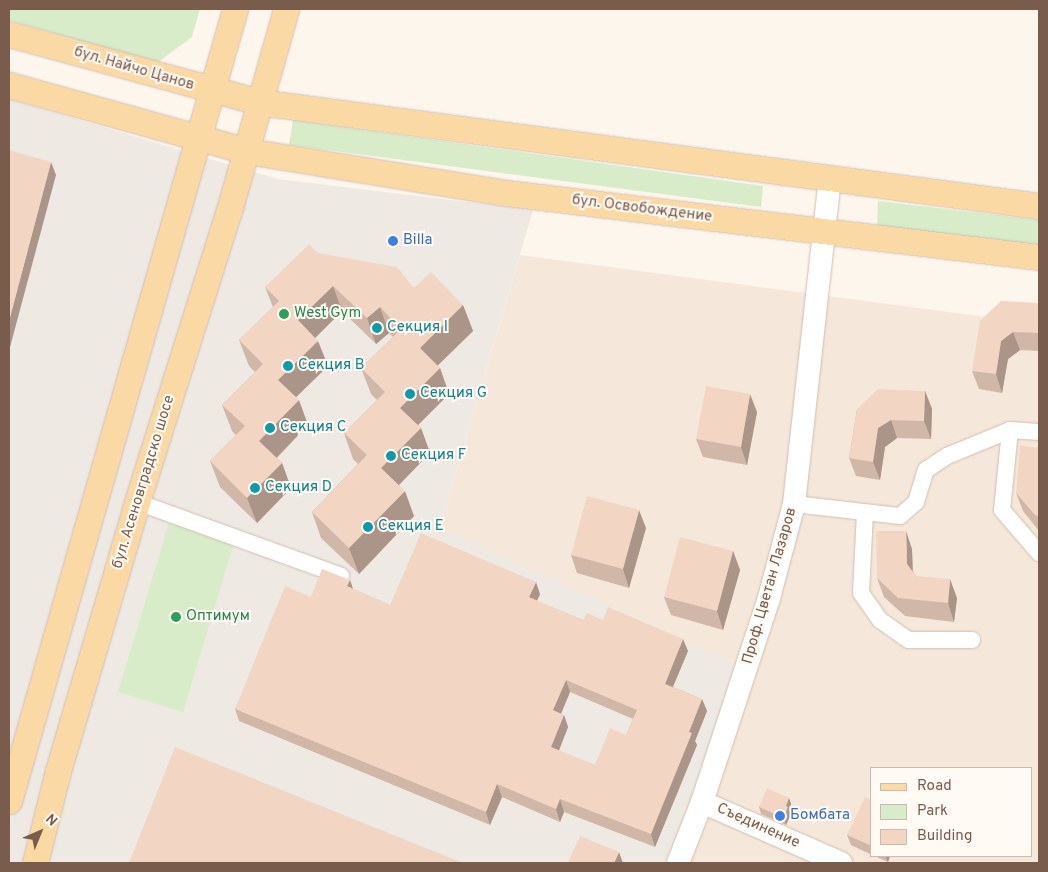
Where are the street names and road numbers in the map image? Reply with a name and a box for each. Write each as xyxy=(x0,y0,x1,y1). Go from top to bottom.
street label: бул. Найчо Цанов xyxy=(72,43,196,95)
street label: бул. Освобождение xyxy=(571,191,713,227)
street label: бул. Асеновградско шосе xyxy=(109,393,179,571)
street label: Проф. Цветан Лазаров xyxy=(739,506,801,666)
street label: Съединение xyxy=(714,800,802,852)

